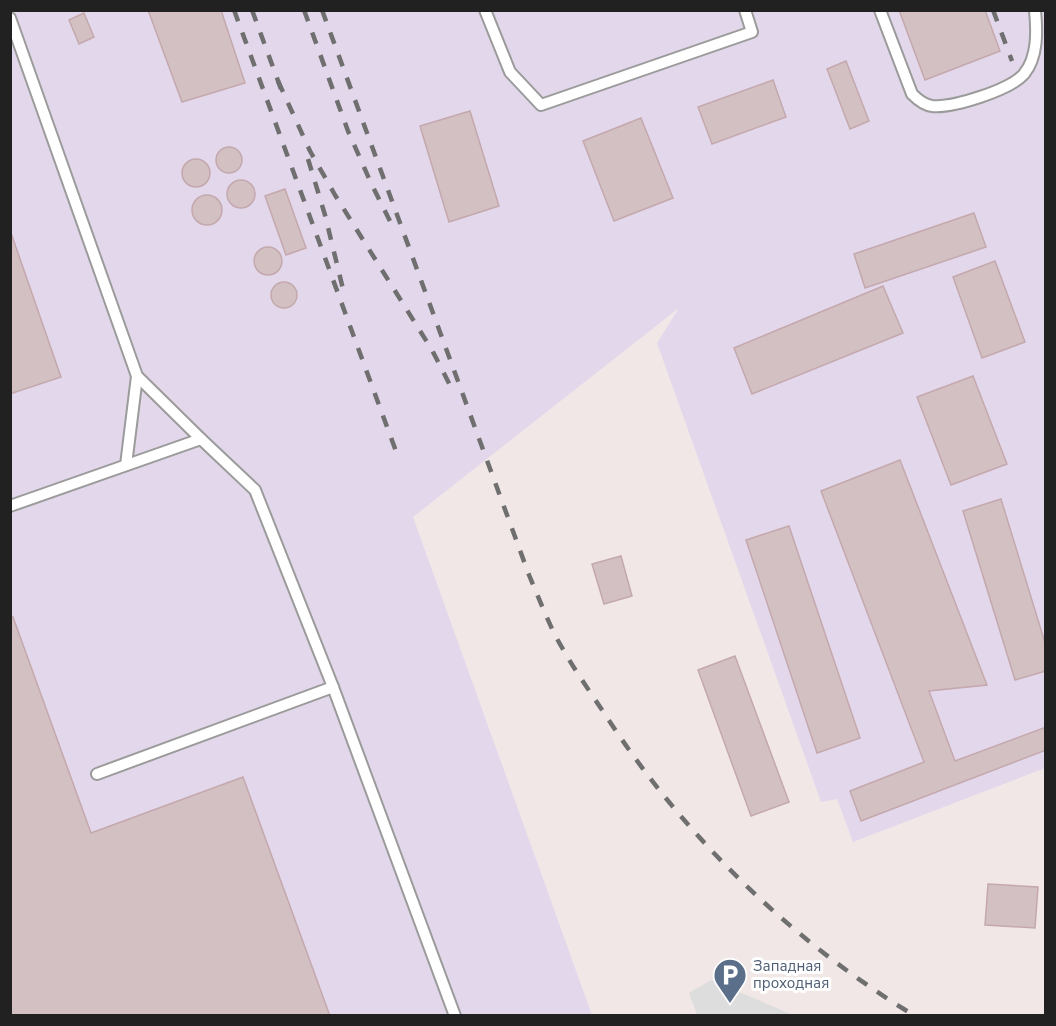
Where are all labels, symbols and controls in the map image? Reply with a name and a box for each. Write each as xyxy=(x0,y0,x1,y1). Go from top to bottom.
place label: Западная проходная xyxy=(753,956,829,993)
parking icon: Западная проходная xyxy=(712,957,748,1004)

